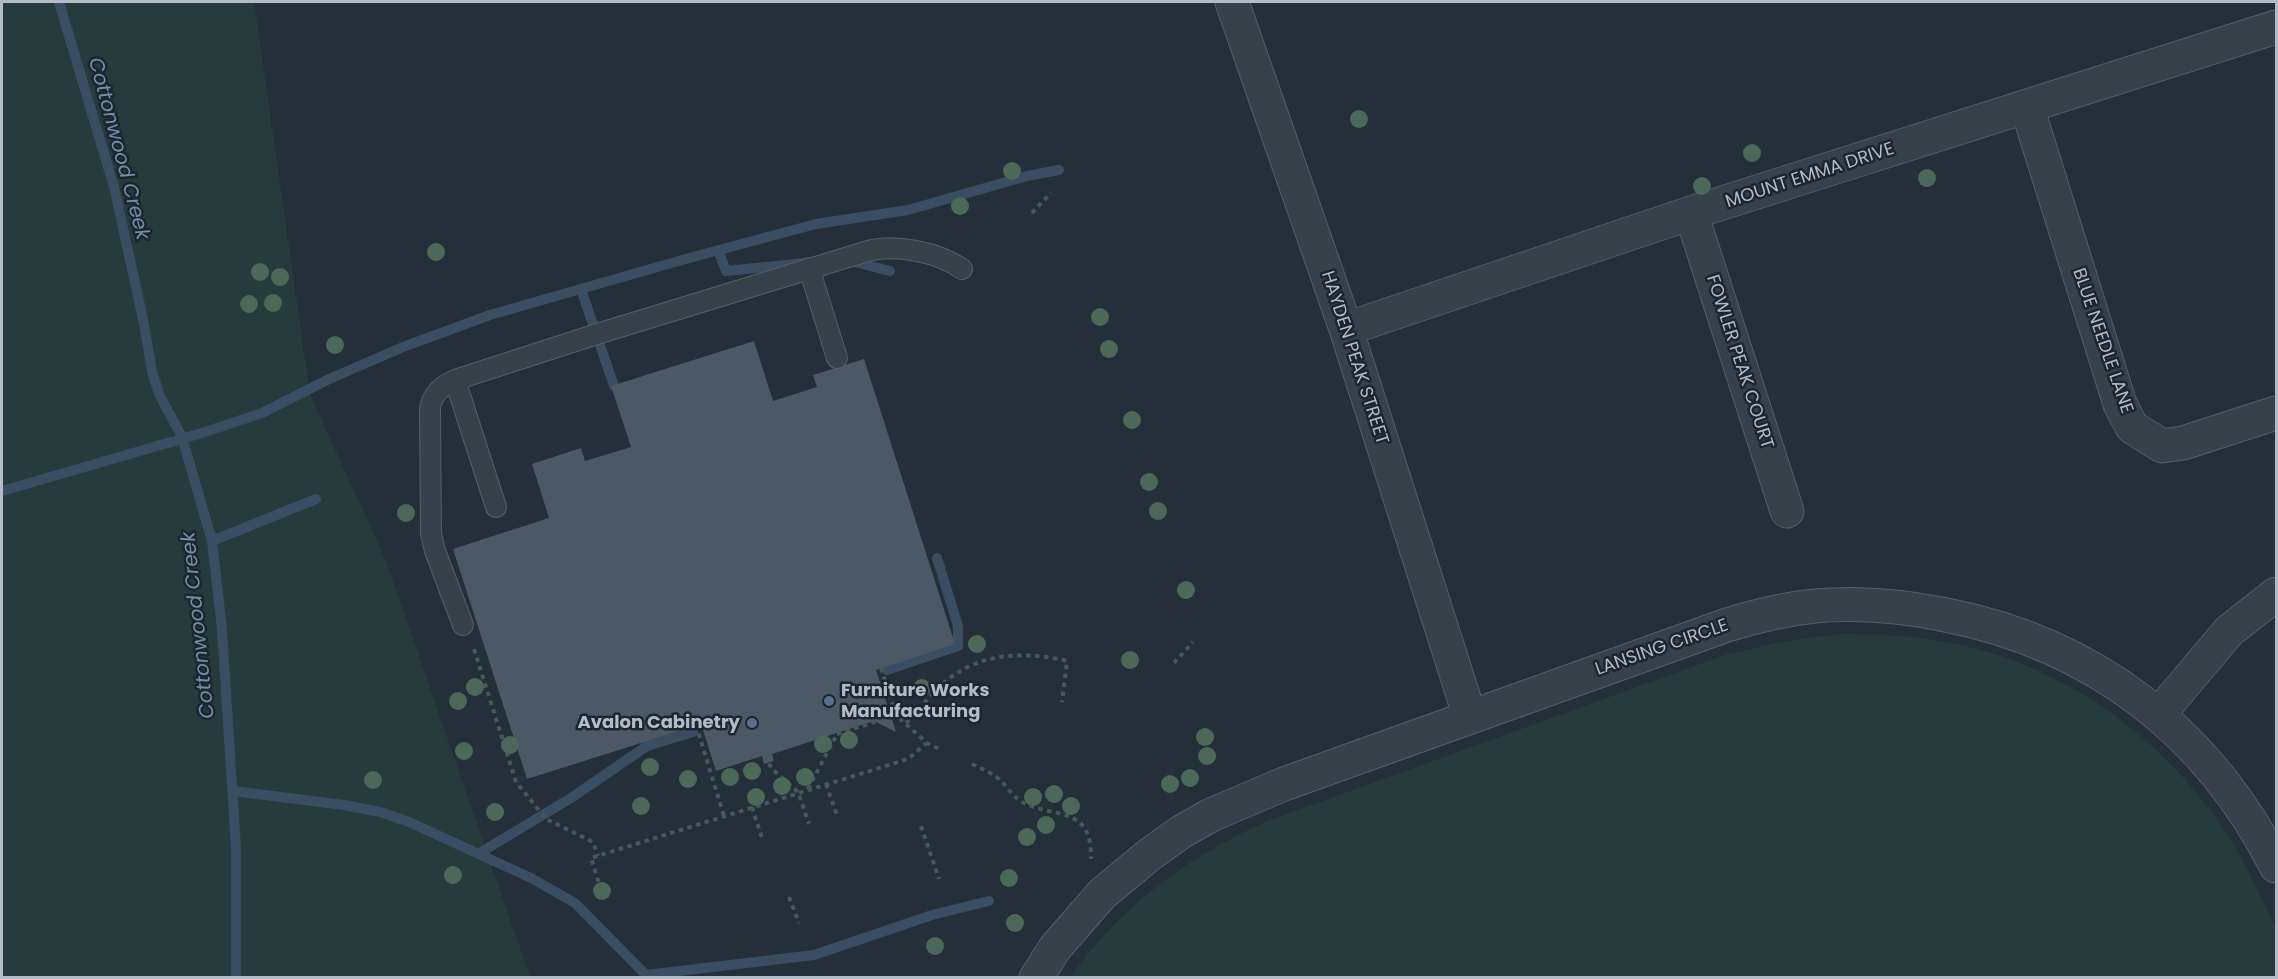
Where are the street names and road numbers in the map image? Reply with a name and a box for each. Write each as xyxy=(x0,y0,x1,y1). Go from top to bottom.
street label: MOUNT EMMA DRIVE xyxy=(1723,139,1897,213)
street label: BLUE NEEDLE LANE xyxy=(2067,265,2137,417)
street label: HAYDEN PEAK STREET xyxy=(1316,268,1392,448)
street label: FOWLER PEAK COURT xyxy=(1701,272,1777,452)
street label: LANSING CIRCLE xyxy=(1593,615,1731,681)

